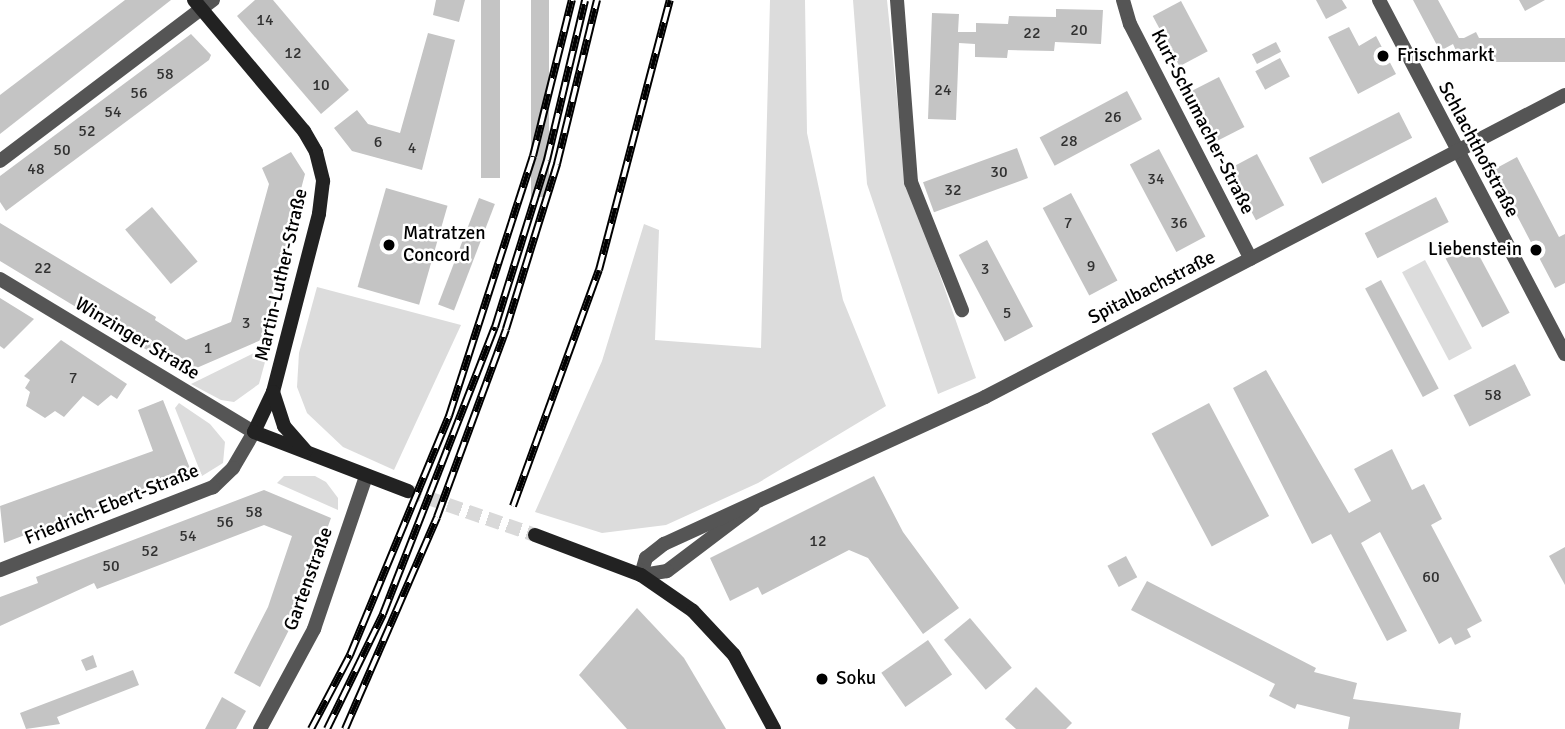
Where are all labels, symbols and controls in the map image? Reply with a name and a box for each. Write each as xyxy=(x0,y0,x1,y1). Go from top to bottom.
house number: 14 xyxy=(256,10,274,30)
house number: 20 xyxy=(1070,20,1088,40)
house number: 22 xyxy=(1023,23,1041,43)
street label: Kurt-Schumacher-Straße xyxy=(1145,26,1259,218)
house number: 12 xyxy=(284,43,302,63)
place label: Frischmarkt xyxy=(1397,45,1495,67)
marker: Frischmarkt xyxy=(1375,48,1391,64)
house number: 58 xyxy=(156,64,174,84)
house number: 10 xyxy=(312,75,330,95)
street label: Schlachthofstraße xyxy=(1433,78,1523,222)
house number: 24 xyxy=(934,80,952,100)
house number: 56 xyxy=(130,83,148,103)
house number: 54 xyxy=(104,102,122,122)
house number: 26 xyxy=(1104,107,1122,127)
house number: 52 xyxy=(78,121,96,141)
house number: 28 xyxy=(1060,131,1078,151)
house number: 6 xyxy=(374,132,382,152)
house number: 4 xyxy=(408,138,416,158)
house number: 50 xyxy=(53,140,71,160)
house number: 48 xyxy=(27,159,45,179)
house number: 30 xyxy=(990,162,1008,182)
house number: 34 xyxy=(1147,169,1165,189)
house number: 32 xyxy=(944,180,962,200)
street label: Martin-Luther-Straße xyxy=(251,186,313,364)
house number: 7 xyxy=(1064,213,1072,233)
house number: 36 xyxy=(1170,213,1188,233)
place label: Matratzen Concord xyxy=(403,223,486,267)
marker: Matratzen Concord xyxy=(381,237,397,253)
place label: Liebenstein xyxy=(1428,239,1522,261)
marker: Liebenstein xyxy=(1528,242,1544,258)
street label: Spitalbachstraße xyxy=(1085,246,1219,330)
house number: 9 xyxy=(1087,256,1095,276)
house number: 22 xyxy=(34,258,52,278)
house number: 3 xyxy=(981,259,989,279)
street label: Winzinger Straße xyxy=(70,293,204,385)
house number: 5 xyxy=(1003,303,1011,323)
house number: 3 xyxy=(242,313,250,333)
house number: 1 xyxy=(204,338,212,358)
house number: 7 xyxy=(69,368,77,388)
house number: 58 xyxy=(1484,385,1502,405)
street label: Friedrich-Ebert-Straße xyxy=(21,460,203,550)
house number: 58 xyxy=(245,502,263,522)
house number: 56 xyxy=(216,512,234,532)
street label: Gartenstraße xyxy=(280,524,338,634)
house number: 54 xyxy=(179,526,197,546)
house number: 12 xyxy=(809,531,827,551)
house number: 52 xyxy=(141,541,159,561)
house number: 50 xyxy=(102,556,120,576)
house number: 60 xyxy=(1422,567,1440,587)
place label: Soku xyxy=(836,668,876,690)
marker: Soku xyxy=(814,671,830,687)

